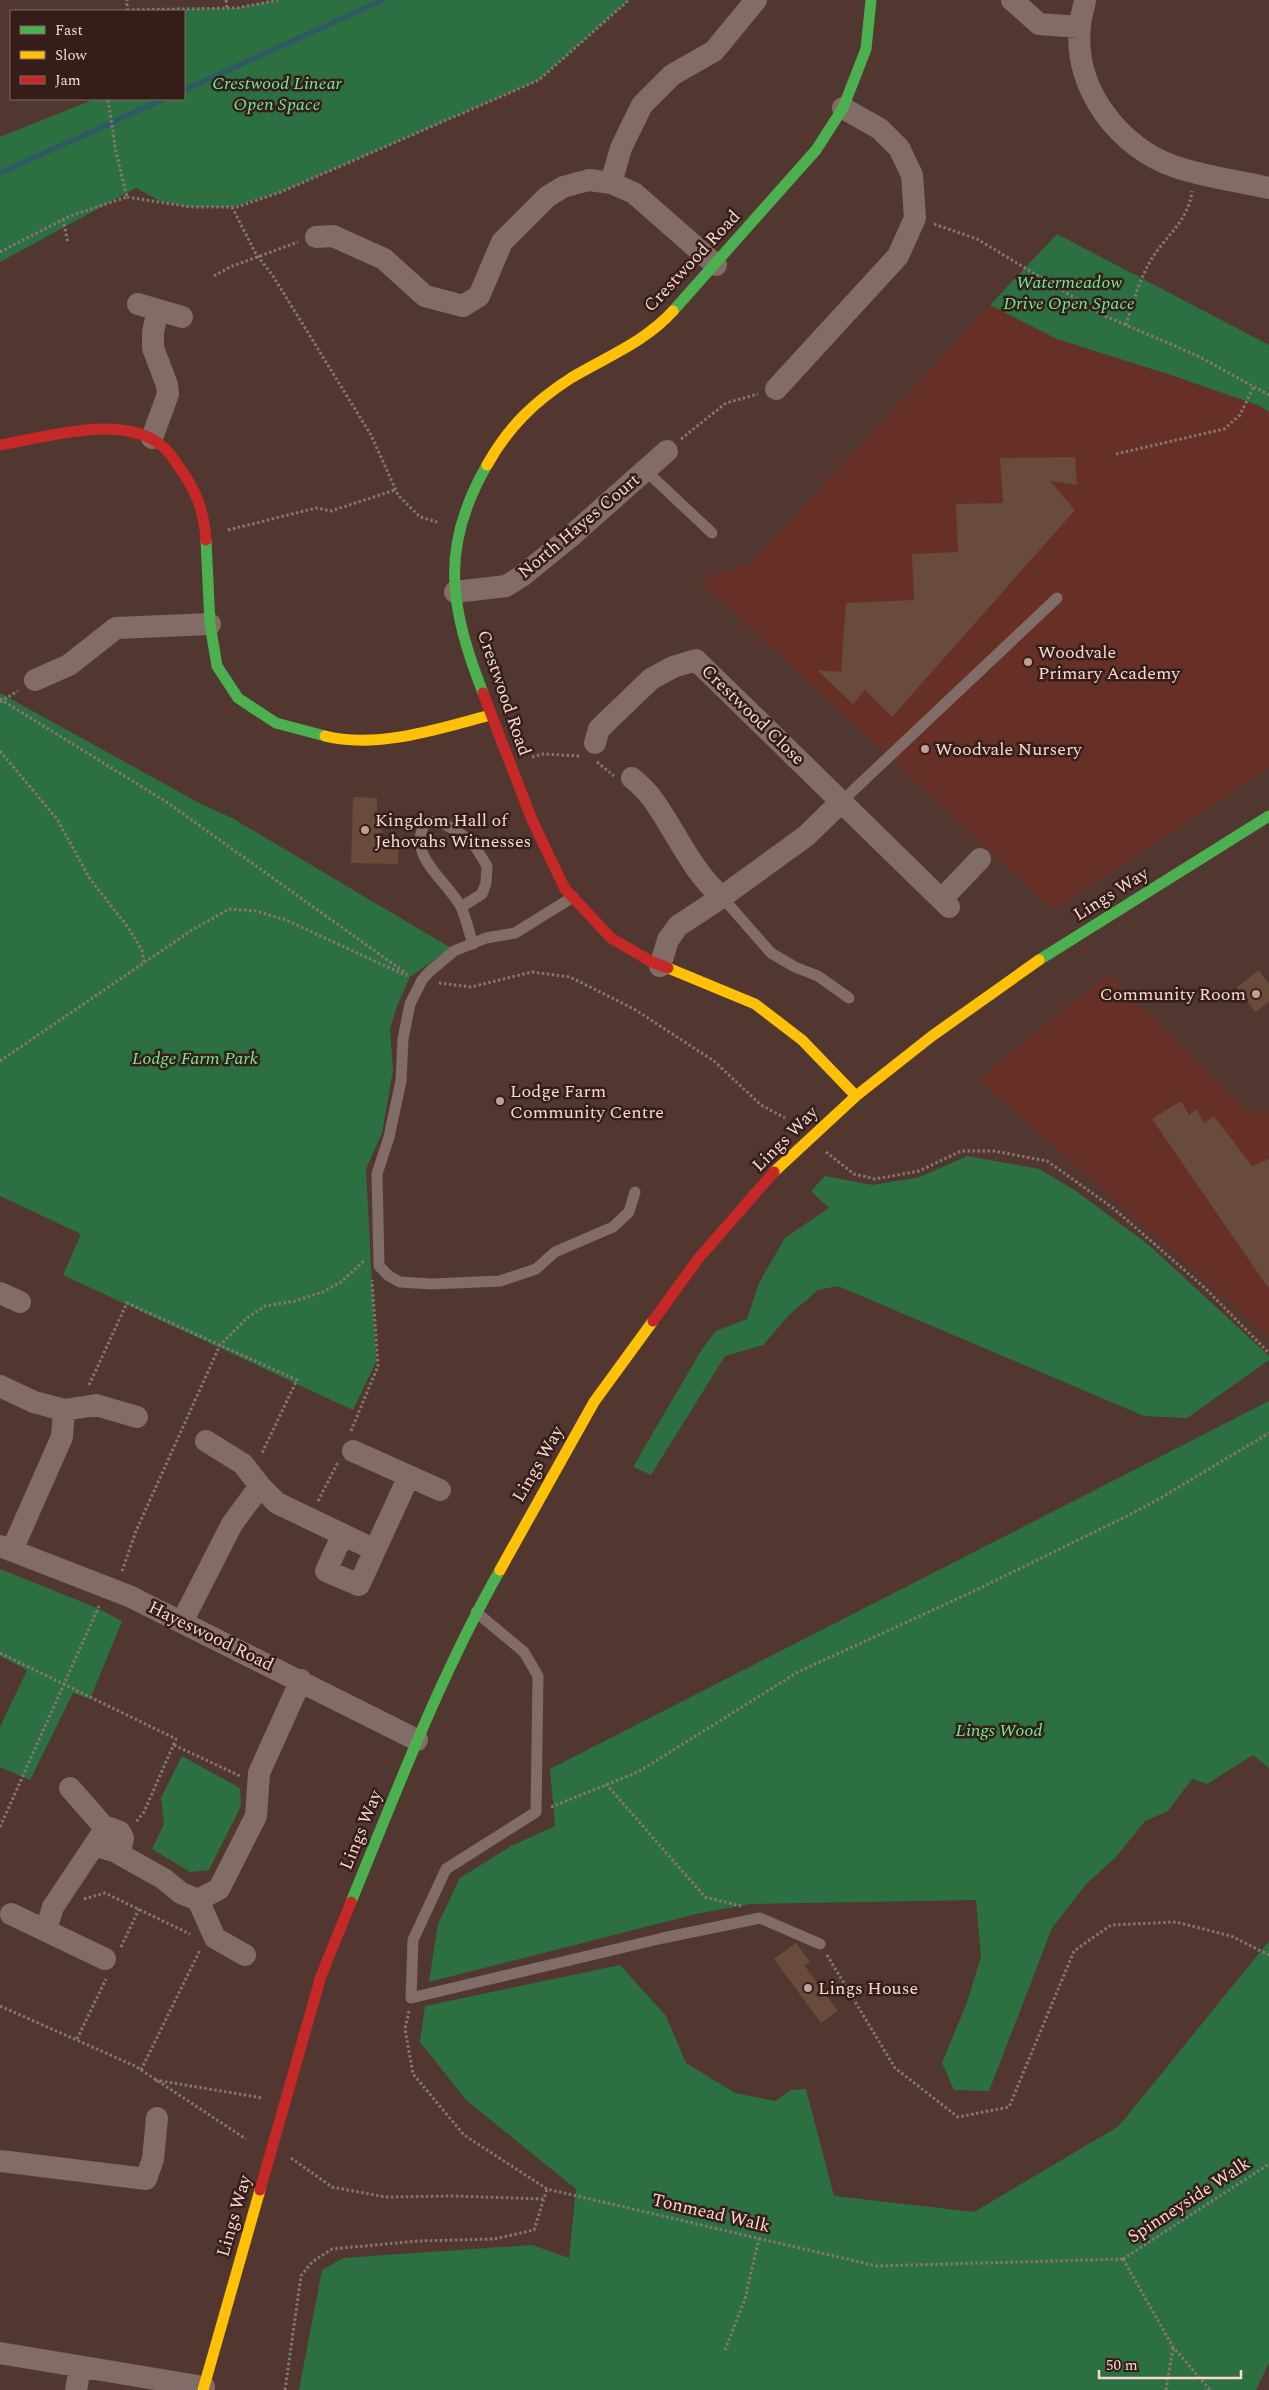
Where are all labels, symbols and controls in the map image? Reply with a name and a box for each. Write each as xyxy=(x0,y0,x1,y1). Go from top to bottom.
legend xyxy=(10,10,185,100)
text: Fast xyxy=(55,19,83,42)
text: Slow xyxy=(55,44,87,67)
text: Jam xyxy=(55,69,81,92)
park label: Crestwood Linear Open Space xyxy=(212,70,343,118)
street label: Crestwood Road xyxy=(637,204,747,318)
park label: Watermeadow Drive Open Space xyxy=(1003,269,1135,317)
street label: North Hayes Court xyxy=(512,467,646,585)
street label: Crestwood Road xyxy=(470,627,538,759)
place label: Woodvale Primary Academy xyxy=(1038,639,1181,687)
marker: Woodvale Primary Academy xyxy=(1022,656,1034,668)
street label: Crestwood Close xyxy=(695,658,811,772)
place label: Woodvale Nursery xyxy=(935,736,1083,763)
marker: Woodvale Nursery xyxy=(919,743,931,755)
place label: Kingdom Hall of Jehovahs Witnesses xyxy=(375,807,531,855)
marker: Kingdom Hall of Jehovahs Witnesses xyxy=(359,824,371,836)
street label: Lings Way xyxy=(1068,860,1155,928)
place label: Community Room xyxy=(1100,981,1246,1008)
marker: Community Room xyxy=(1250,988,1262,1000)
park label: Lodge Farm Park xyxy=(132,1045,259,1072)
place label: Lodge Farm Community Centre xyxy=(510,1078,664,1126)
marker: Lodge Farm Community Centre xyxy=(494,1095,506,1107)
street label: Lings Way xyxy=(746,1099,825,1178)
street label: Lings Way xyxy=(505,1420,571,1507)
street label: Hayeswood Road xyxy=(144,1594,278,1678)
park label: Lings Wood xyxy=(956,1717,1042,1744)
street label: Lings Way xyxy=(333,1785,390,1874)
place label: Lings House xyxy=(818,1975,918,2002)
marker: Lings House xyxy=(802,1982,814,1994)
street label: Spinneyside Walk xyxy=(1122,2150,1256,2250)
street label: Lings Way xyxy=(209,2171,259,2260)
street label: Tonmead Walk xyxy=(649,2186,773,2240)
scale bar xyxy=(1099,2348,1242,2380)
text: 50 m xyxy=(1106,2354,1138,2377)

